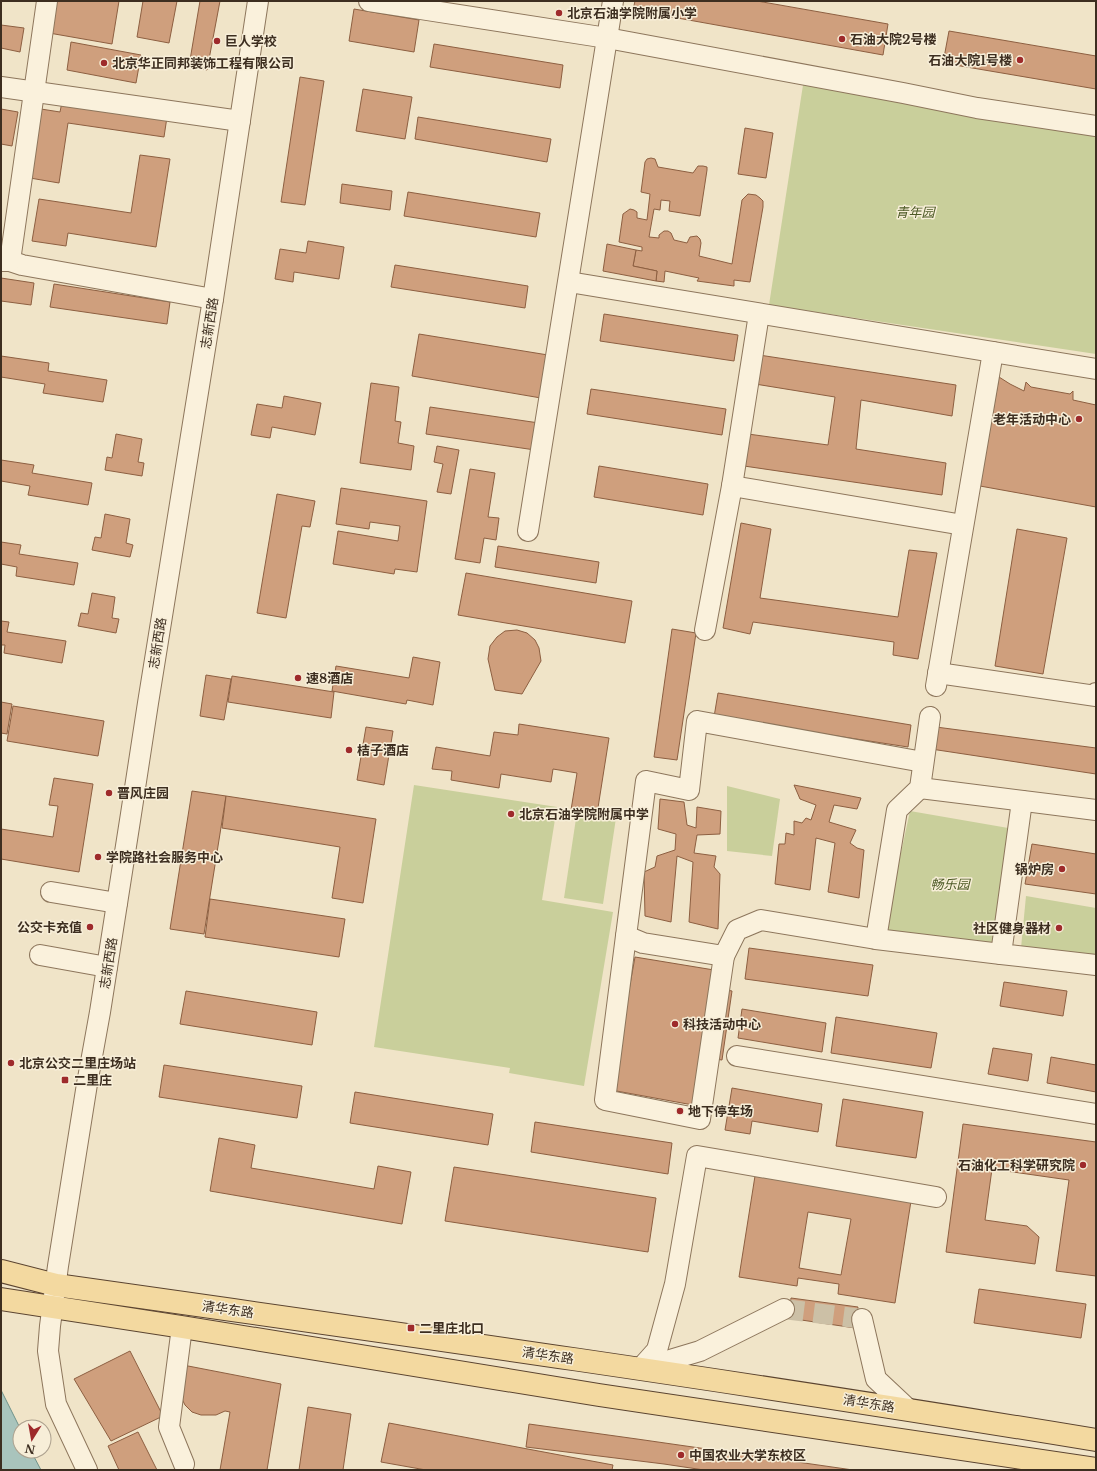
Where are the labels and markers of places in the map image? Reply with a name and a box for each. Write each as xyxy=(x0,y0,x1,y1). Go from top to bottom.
place label: 北京石油学院附属小学 xyxy=(567,5,697,22)
marker: 北京石油学院附属小学 xyxy=(554,8,564,18)
place label: 石油大院2号楼 xyxy=(850,31,936,48)
place label: 巨人学校 xyxy=(225,33,277,50)
marker: 石油大院2号楼 xyxy=(837,34,847,44)
marker: 巨人学校 xyxy=(212,36,222,46)
place label: 石油大院1号楼 xyxy=(928,52,1012,69)
place label: 北京华正同邦装饰工程有限公司 xyxy=(112,55,294,72)
marker: 石油大院1号楼 xyxy=(1015,55,1025,65)
marker: 北京华正同邦装饰工程有限公司 xyxy=(99,58,109,68)
place label: 老年活动中心 xyxy=(993,411,1071,428)
marker: 老年活动中心 xyxy=(1074,414,1084,424)
place label: 速8酒店 xyxy=(306,670,353,687)
marker: 速8酒店 xyxy=(293,673,303,683)
place label: 桔子酒店 xyxy=(357,742,409,759)
marker: 桔子酒店 xyxy=(344,745,354,755)
place label: 晋风庄园 xyxy=(117,785,169,802)
marker: 晋风庄园 xyxy=(104,788,114,798)
place label: 北京石油学院附属中学 xyxy=(519,806,649,823)
marker: 北京石油学院附属中学 xyxy=(506,809,516,819)
place label: 学院路社会服务中心 xyxy=(106,849,223,866)
marker: 学院路社会服务中心 xyxy=(93,852,103,862)
place label: 锅炉房 xyxy=(1015,861,1054,878)
marker: 锅炉房 xyxy=(1057,864,1067,874)
place label: 公交卡充值 xyxy=(17,919,82,936)
place label: 社区健身器材 xyxy=(973,920,1051,937)
marker: 公交卡充值 xyxy=(85,922,95,932)
marker: 社区健身器材 xyxy=(1054,923,1064,933)
place label: 科技活动中心 xyxy=(683,1016,761,1033)
marker: 科技活动中心 xyxy=(670,1019,680,1029)
place label: 北京公交二里庄场站 xyxy=(19,1055,136,1072)
marker: 北京公交二里庄场站 xyxy=(6,1058,16,1068)
place label: 二里庄 xyxy=(73,1072,112,1089)
marker: 二里庄 xyxy=(60,1075,70,1085)
place label: 地下停车场 xyxy=(688,1103,753,1120)
marker: 地下停车场 xyxy=(675,1106,685,1116)
place label: 石油化工科学研究院 xyxy=(958,1157,1075,1174)
marker: 石油化工科学研究院 xyxy=(1078,1160,1088,1170)
place label: 二里庄北口 xyxy=(419,1320,484,1337)
marker: 二里庄北口 xyxy=(406,1323,416,1333)
place label: 中国农业大学东校区 xyxy=(689,1447,806,1464)
marker: 中国农业大学东校区 xyxy=(676,1450,686,1460)

